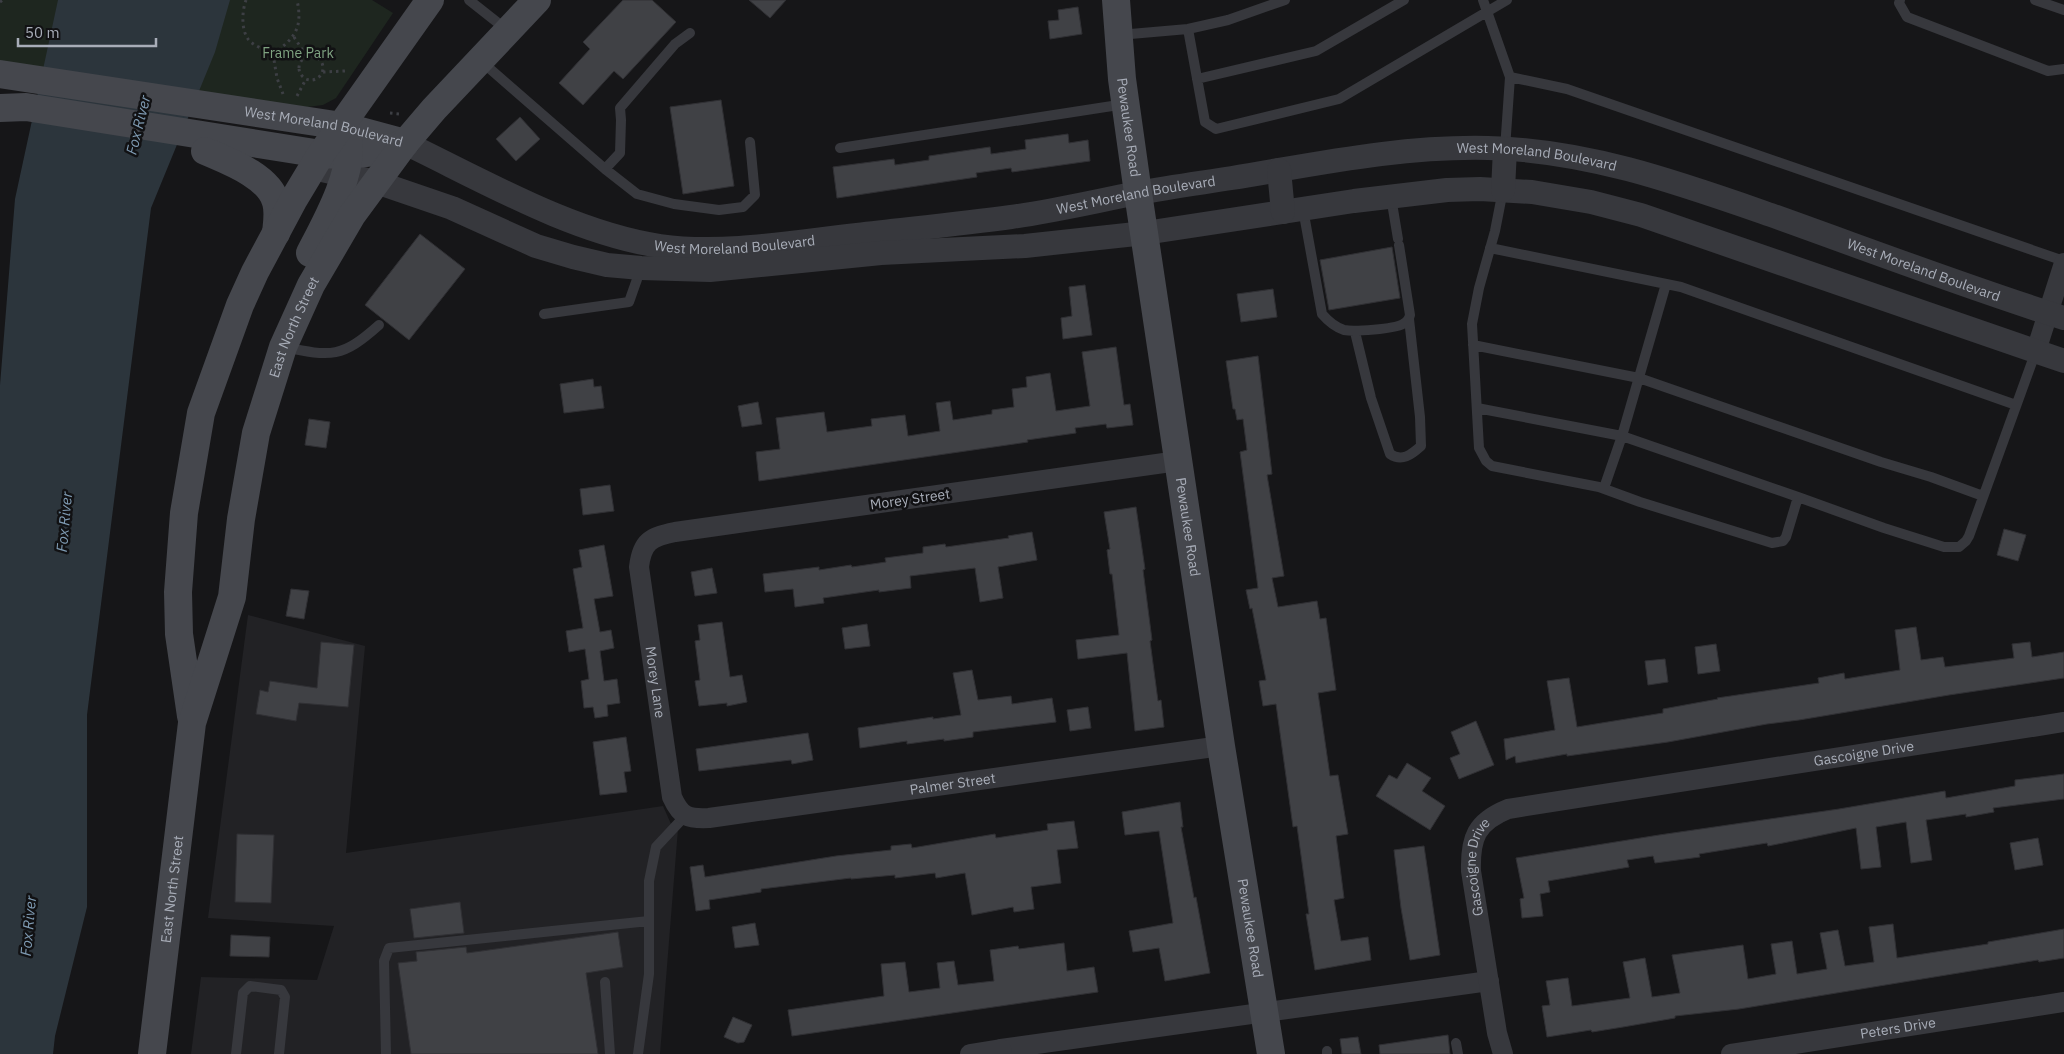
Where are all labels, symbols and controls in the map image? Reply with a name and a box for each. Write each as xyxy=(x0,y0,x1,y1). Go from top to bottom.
scale bar xyxy=(18,15,155,47)
text: 50 m xyxy=(25,23,60,42)
park label: Frame Park xyxy=(262,44,334,62)
street label: Pewaukee Road xyxy=(1113,77,1145,178)
water label: Fox River xyxy=(121,93,155,157)
street label: West Moreland Boulevard xyxy=(243,102,405,151)
street label: West Moreland Boulevard xyxy=(1456,139,1619,175)
street label: West Moreland Boulevard xyxy=(1055,172,1217,218)
street label: West Moreland Boulevard xyxy=(653,231,816,258)
street label: West Moreland Boulevard xyxy=(1845,234,2003,305)
street label: East North Street xyxy=(265,273,323,380)
street label: Pewaukee Road xyxy=(1172,476,1204,578)
street label: Morey Street xyxy=(869,484,951,514)
water label: Fox River xyxy=(52,491,76,553)
street label: Morey Lane xyxy=(641,645,670,719)
street label: Gascoigne Drive xyxy=(1812,737,1916,770)
street label: Palmer Street xyxy=(908,769,997,799)
street label: Gascoigne Drive xyxy=(1462,813,1494,917)
street label: East North Street xyxy=(156,834,187,944)
street label: Pewaukee Road xyxy=(1234,877,1267,979)
water label: Fox River xyxy=(16,895,40,957)
street label: Peters Drive xyxy=(1859,1013,1937,1043)

